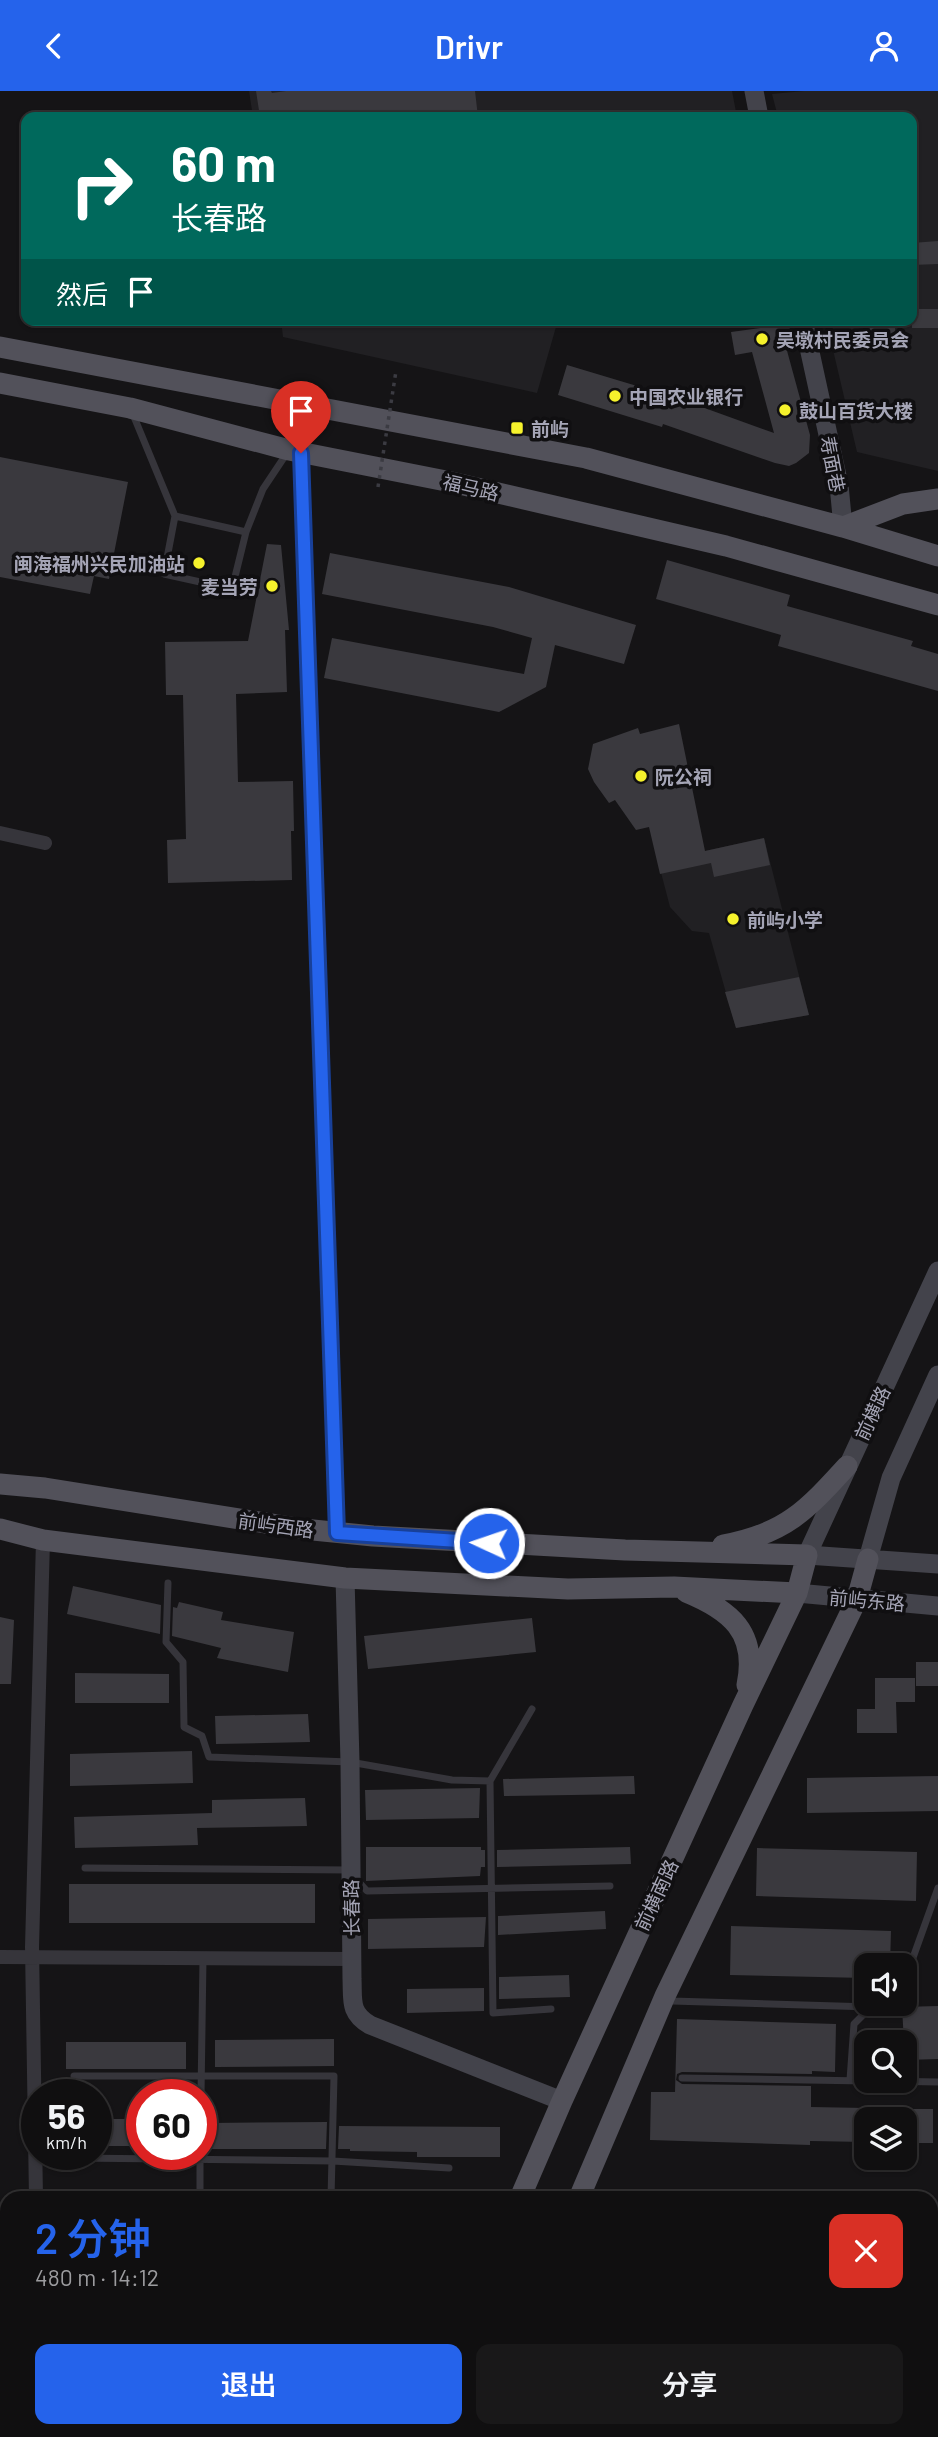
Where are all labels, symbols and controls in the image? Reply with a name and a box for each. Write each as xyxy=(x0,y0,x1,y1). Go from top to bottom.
icon: back xyxy=(35,27,73,65)
text: Drivr xyxy=(435,27,503,65)
icon: person xyxy=(865,27,903,65)
text: 60 m xyxy=(171,133,276,192)
icon: right xyxy=(56,140,147,231)
text: 长春路 xyxy=(171,198,267,236)
icon: arrive xyxy=(122,273,160,311)
text: 然后 xyxy=(56,278,108,309)
place label: 吴墩村民委员会 xyxy=(776,328,909,351)
marker: 吴墩村民委员会 xyxy=(754,331,770,347)
pin xyxy=(271,381,331,453)
place label: 中国农业银行 xyxy=(629,385,743,408)
marker: 中国农业银行 xyxy=(607,388,623,404)
icon: arrive xyxy=(282,392,320,430)
place label: 鼓山百货大楼 xyxy=(799,399,913,422)
marker: 鼓山百货大楼 xyxy=(777,402,793,418)
place label: 前屿 xyxy=(531,417,569,440)
marker: 前屿 xyxy=(509,420,525,436)
street label: 寿面巷 xyxy=(816,434,850,494)
street label: 福马路 xyxy=(441,469,501,505)
place label: 闽海福州兴民加油站 xyxy=(14,552,185,575)
marker: 闽海福州兴民加油站 xyxy=(191,555,207,571)
place label: 麦当劳 xyxy=(201,575,258,598)
marker: 麦当劳 xyxy=(264,578,280,594)
place label: 阮公祠 xyxy=(655,765,712,788)
marker: 阮公祠 xyxy=(633,768,649,784)
place label: 前屿小学 xyxy=(747,908,823,931)
marker: 前屿小学 xyxy=(725,911,741,927)
street label: 前横路 xyxy=(850,1382,894,1444)
position arrow xyxy=(452,1506,526,1580)
street label: 前屿西路 xyxy=(237,1508,315,1542)
street label: 前屿东路 xyxy=(828,1585,906,1615)
street label: 前横南路 xyxy=(630,1856,682,1934)
street label: 长春路 xyxy=(339,1879,363,1937)
map controls xyxy=(854,1953,917,2170)
button: sound xyxy=(854,1953,917,2016)
button: search xyxy=(854,2030,917,2093)
speed limit sign: 60 xyxy=(126,2079,217,2170)
text: 56 xyxy=(48,2094,85,2136)
button: layers xyxy=(854,2107,917,2170)
text: km/h xyxy=(46,2131,87,2153)
text: 2 分钟 xyxy=(35,2212,151,2262)
button: close xyxy=(829,2214,903,2288)
text: 480 m · 14:12 xyxy=(35,2263,159,2291)
button: 退出 xyxy=(35,2344,462,2424)
button: 分享 xyxy=(476,2344,903,2424)

